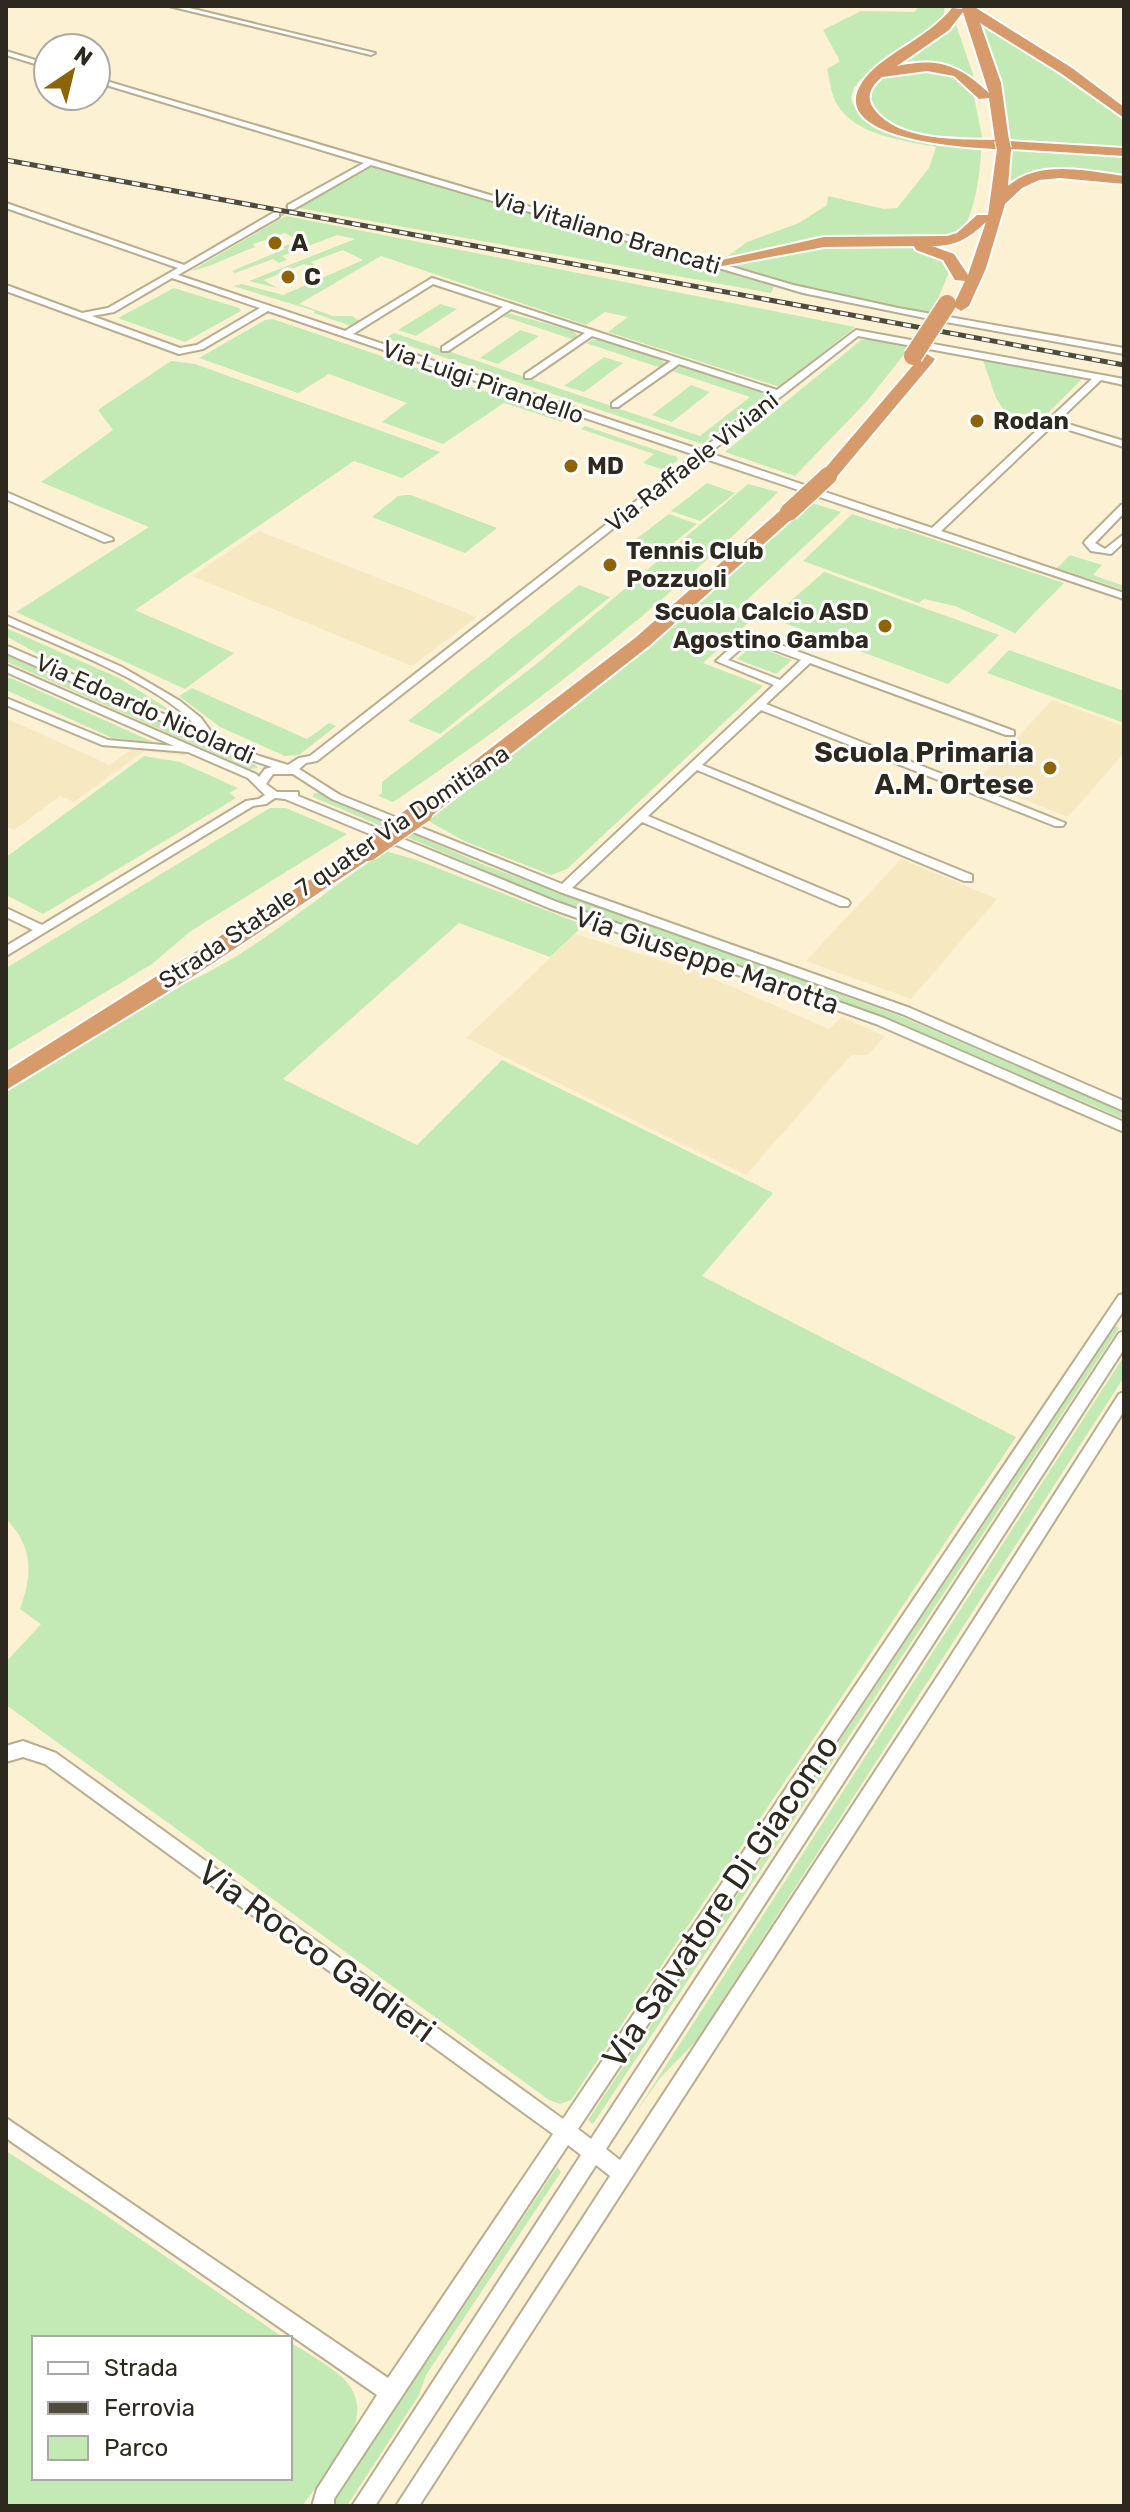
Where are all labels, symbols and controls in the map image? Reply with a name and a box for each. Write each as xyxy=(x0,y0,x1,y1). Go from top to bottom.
north arrow xyxy=(32,32,112,112)
text: N xyxy=(69,40,97,72)
street label: Via Vitaliano Brancati xyxy=(488,184,724,280)
place label: A xyxy=(291,229,308,257)
marker: A xyxy=(266,234,284,252)
place label: C xyxy=(304,263,321,291)
marker: C xyxy=(279,268,297,286)
street label: Via Luigi Pirandello xyxy=(379,334,587,430)
street label: Via Raffaele Viviani xyxy=(600,386,784,538)
place label: Rodan xyxy=(993,407,1069,435)
marker: Rodan xyxy=(968,412,986,430)
place label: MD xyxy=(587,452,624,480)
marker: MD xyxy=(562,457,580,475)
place label: Tennis Club Pozzuoli xyxy=(626,537,764,593)
marker: Tennis Club Pozzuoli xyxy=(601,556,619,574)
place label: Scuola Calcio ASD Agostino Gamba xyxy=(655,598,869,654)
marker: Scuola Calcio ASD Agostino Gamba xyxy=(876,617,894,635)
street label: Via Edoardo Nicolardi xyxy=(31,648,259,770)
place label: Scuola Primaria A.M. Ortese xyxy=(814,736,1034,801)
street label: Strada Statale 7 quater Via Domitiana xyxy=(154,739,514,995)
marker: Scuola Primaria A.M. Ortese xyxy=(1041,759,1059,777)
street label: Via Giuseppe Marotta xyxy=(570,900,843,1021)
street label: Via Salvatore Di Giacomo xyxy=(593,1727,847,2076)
street label: Via Rocco Galdieri xyxy=(190,1852,443,2051)
legend xyxy=(32,2336,292,2480)
text: Strada xyxy=(104,2354,178,2382)
text: Ferrovia xyxy=(104,2394,195,2422)
text: Parco xyxy=(104,2434,168,2462)

